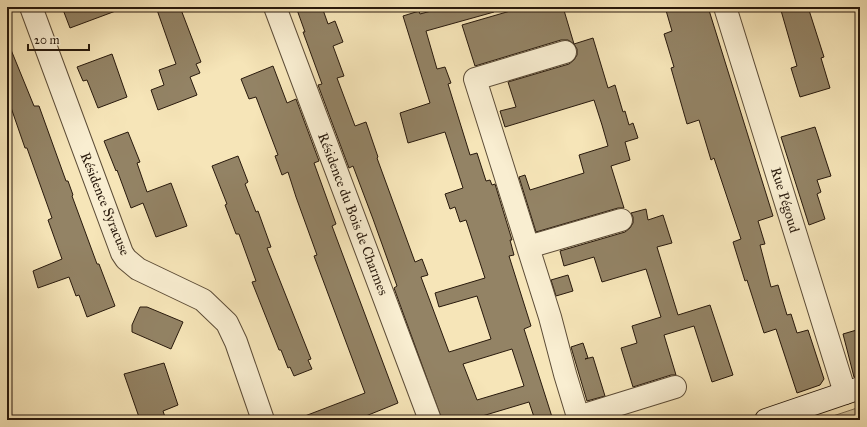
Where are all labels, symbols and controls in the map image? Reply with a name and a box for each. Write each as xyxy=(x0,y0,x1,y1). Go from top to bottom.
scale bar xyxy=(28,26,89,52)
text: 20 m xyxy=(34,33,60,47)
street label: Résidence du Bois de Charmes xyxy=(314,130,392,298)
street label: Résidence Syracuse xyxy=(77,150,133,258)
street label: Rue Pégoud xyxy=(767,165,803,235)

